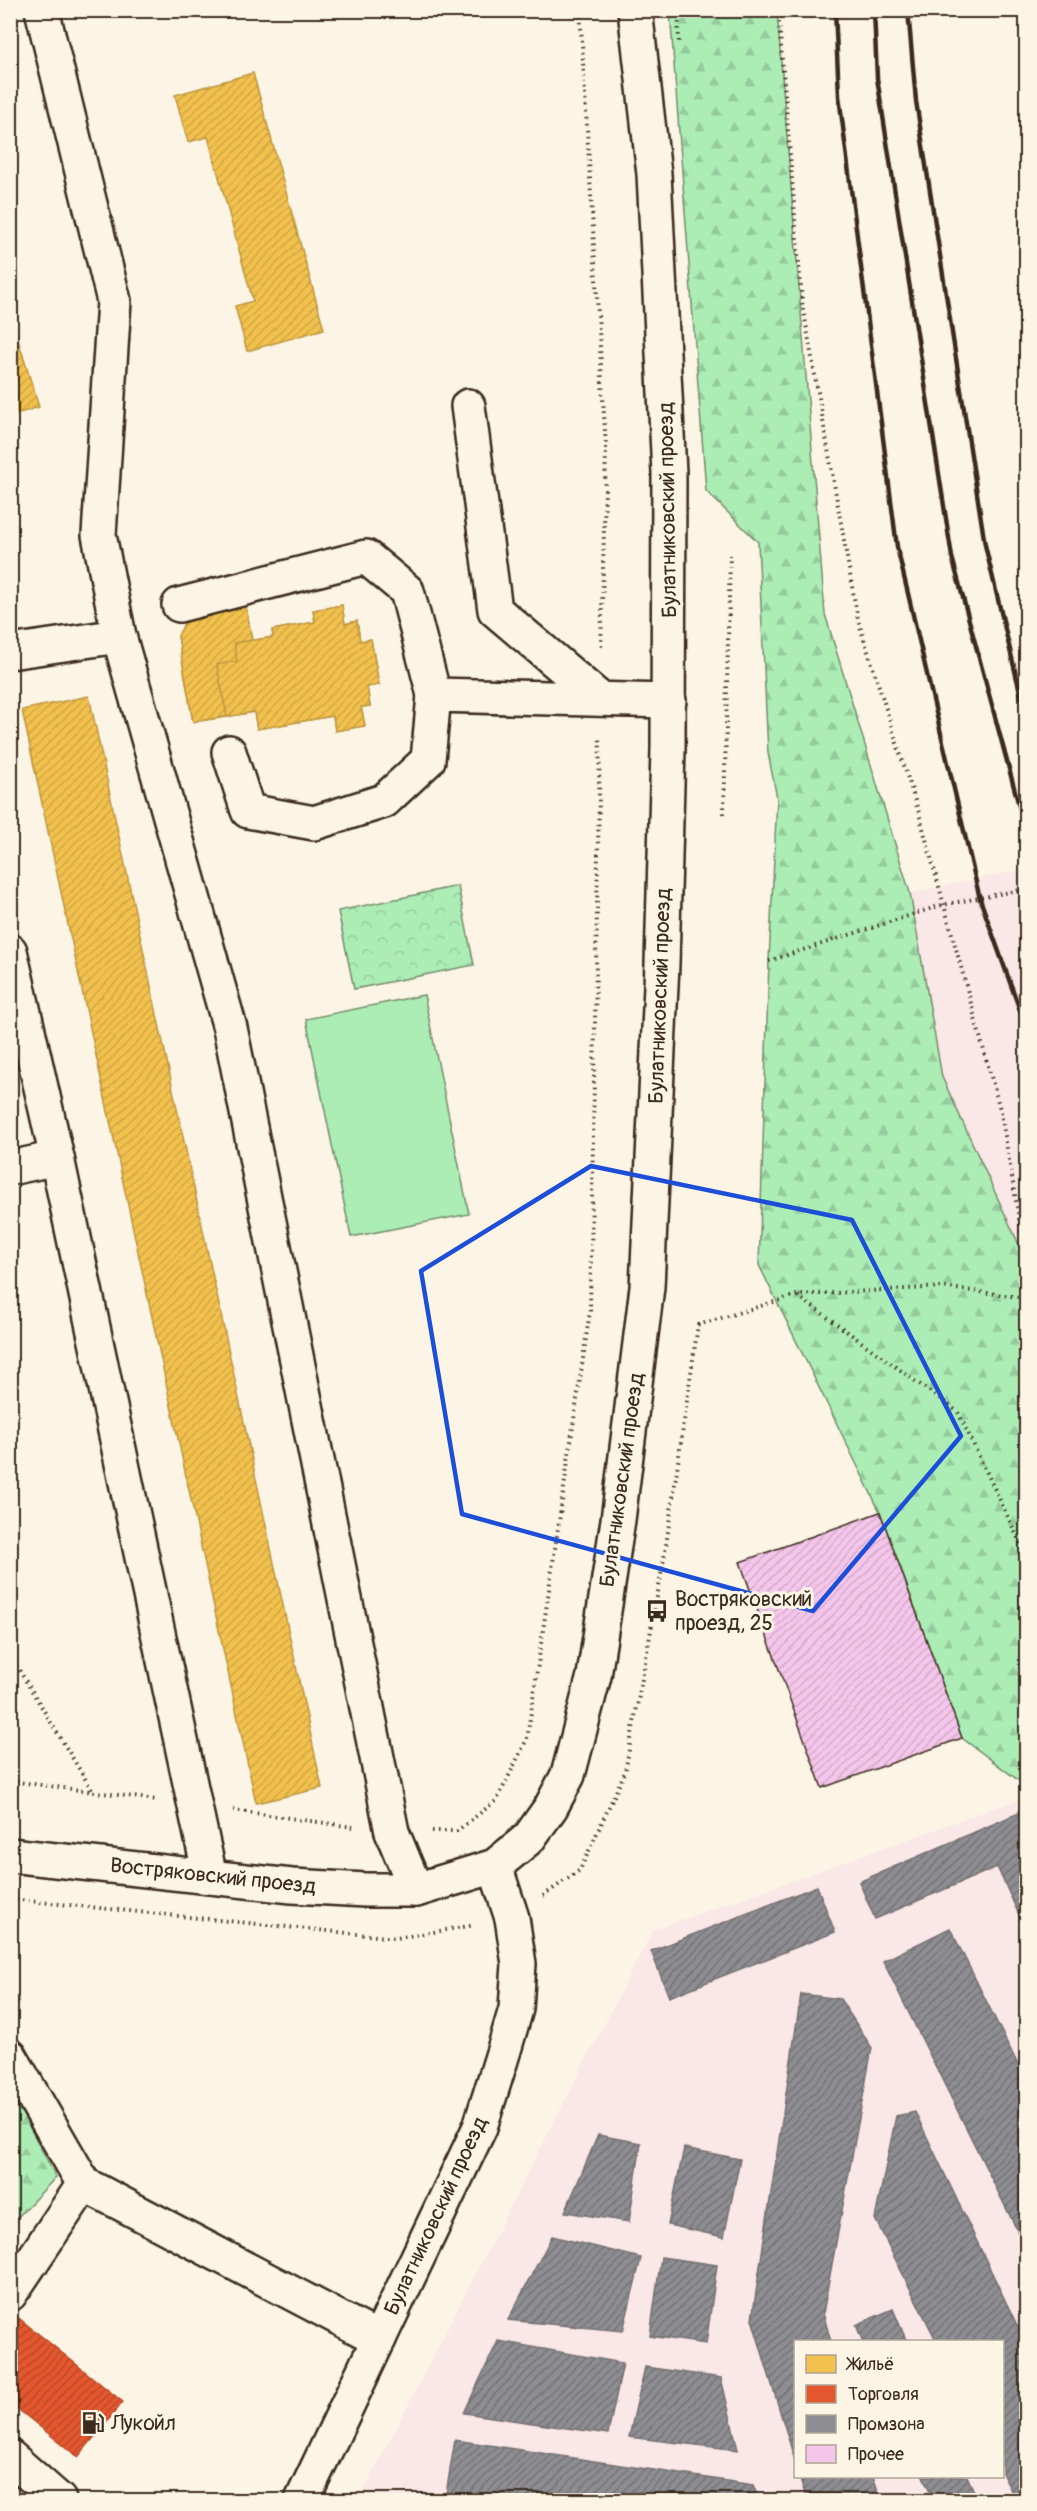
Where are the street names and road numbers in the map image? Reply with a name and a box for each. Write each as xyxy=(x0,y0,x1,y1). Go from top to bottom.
street label: Булатниковский проезд xyxy=(653,402,683,618)
street label: Булатниковский проезд xyxy=(643,887,677,1104)
street label: Булатниковский проезд xyxy=(594,1371,650,1589)
street label: Востряковский проезд xyxy=(109,1852,318,1900)
street label: Булатниковский проезд xyxy=(378,2112,494,2319)

